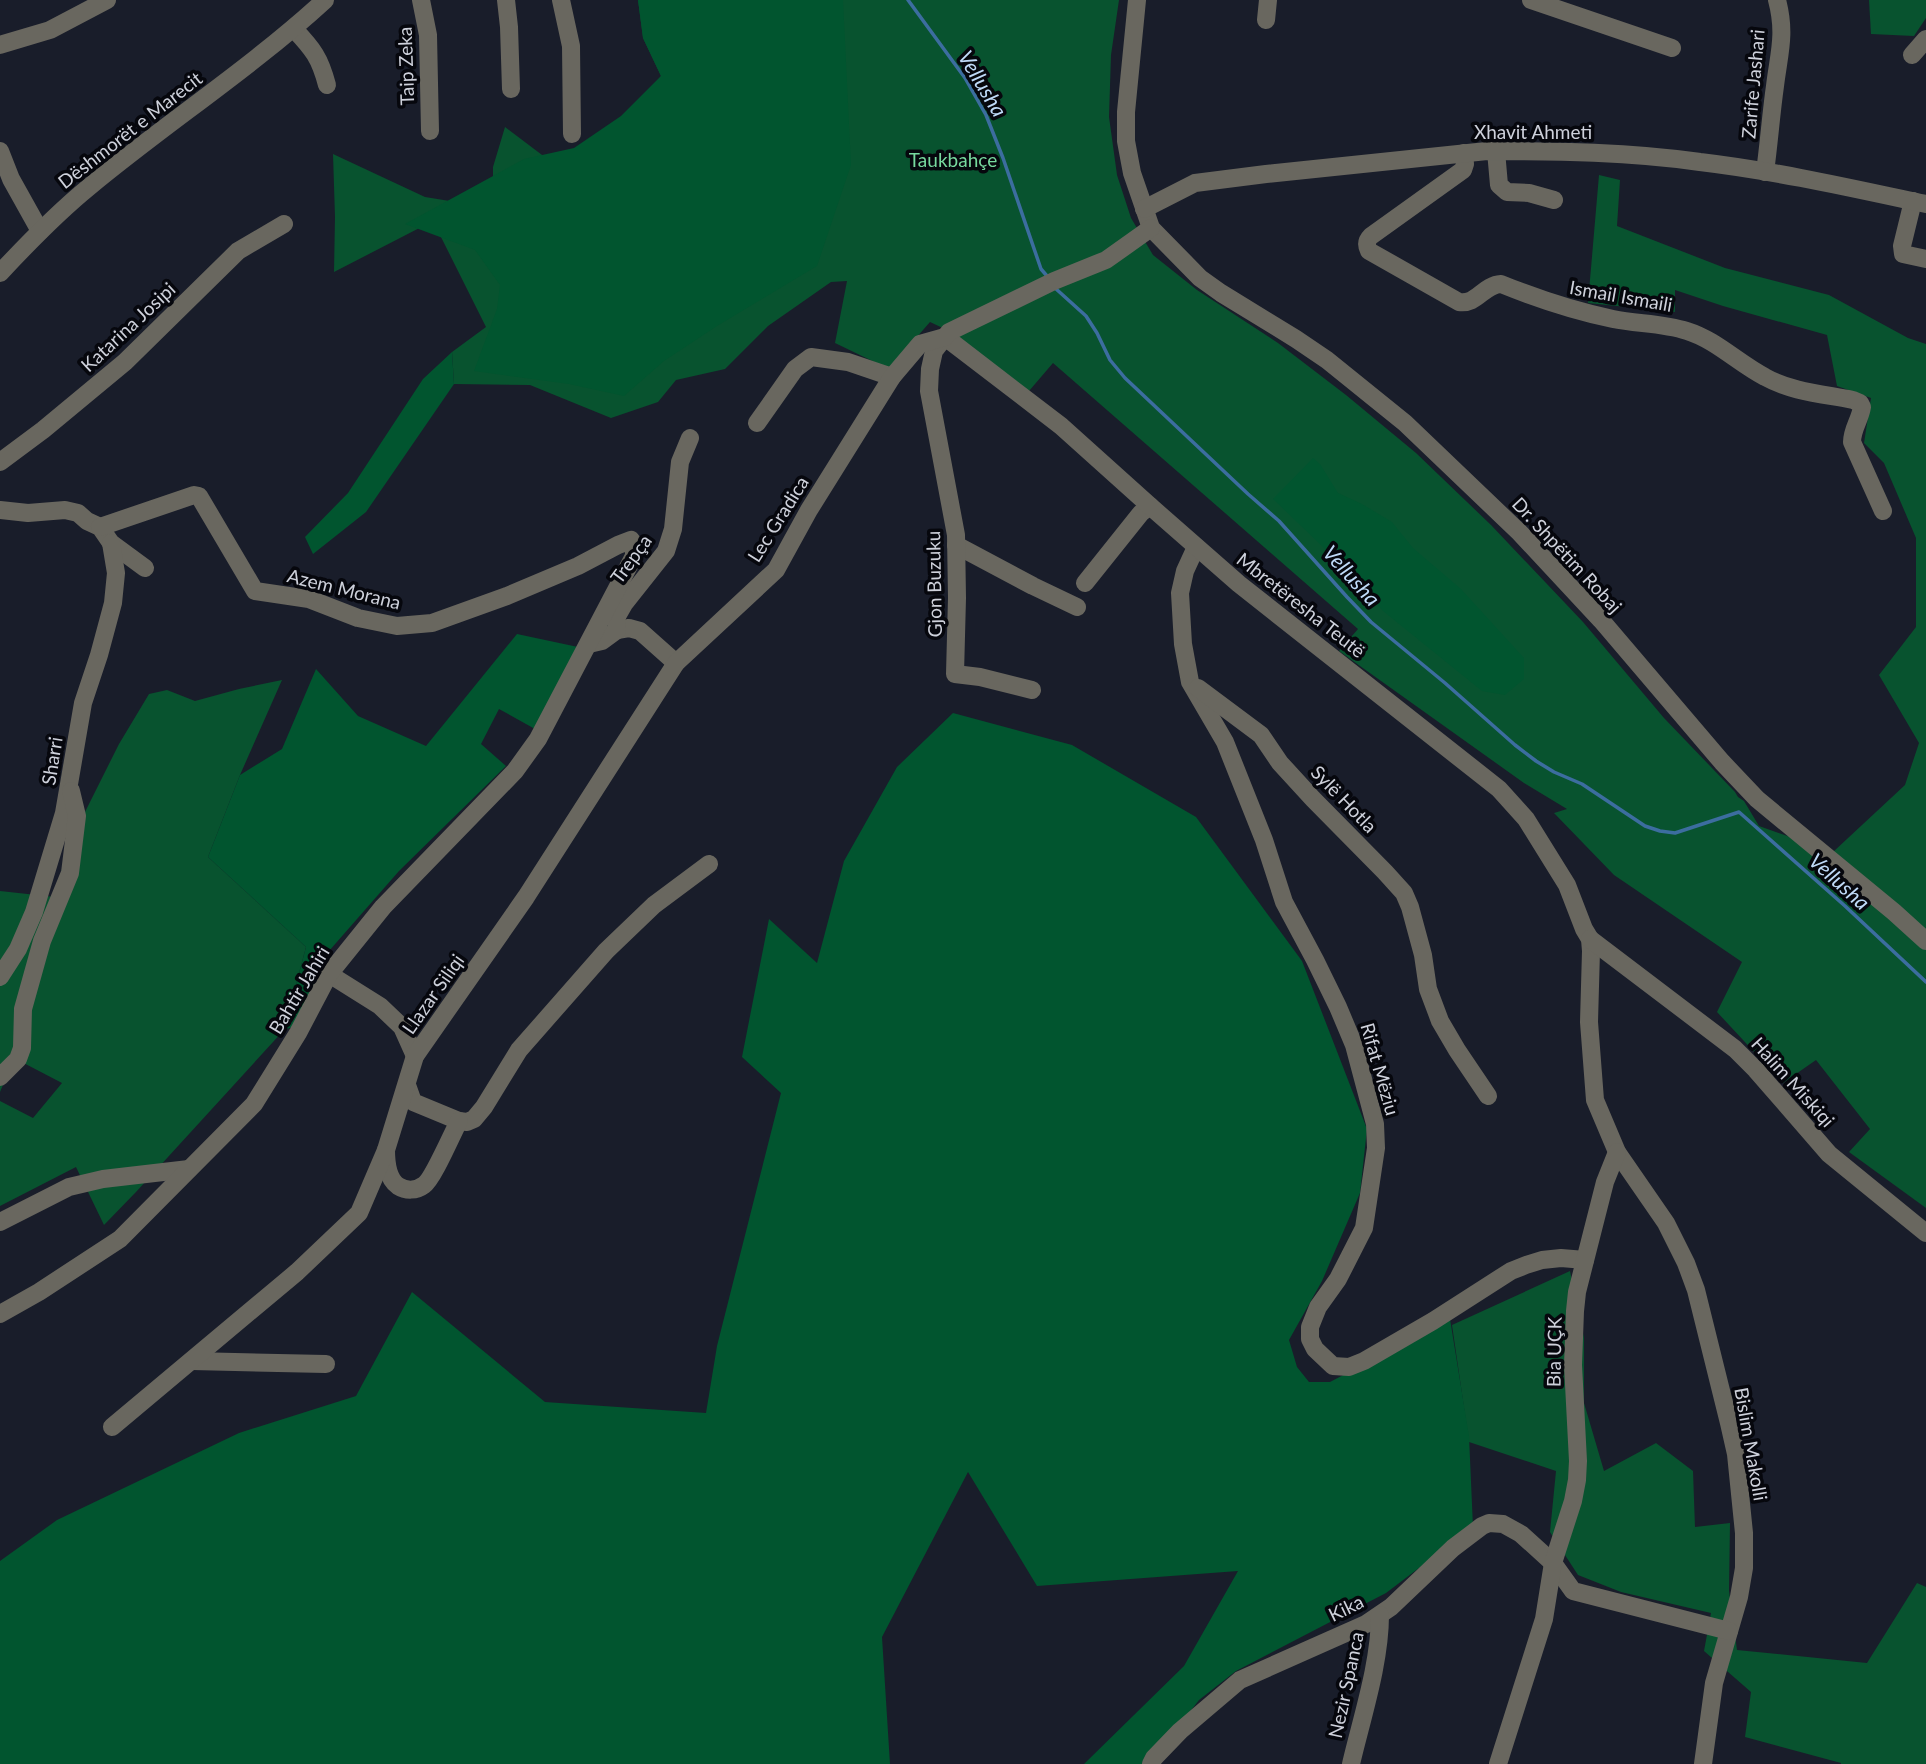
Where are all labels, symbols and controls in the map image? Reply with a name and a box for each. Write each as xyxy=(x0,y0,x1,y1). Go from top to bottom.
street label: Taip Zeka xyxy=(393,26,418,106)
street label: Zarife Jashari xyxy=(1736,28,1769,140)
water label: Vellusha xyxy=(954,46,1013,121)
street label: Dëshmorët e Marecit xyxy=(53,66,206,193)
street label: Xhavit Ahmeti xyxy=(1474,120,1592,143)
park label: Taukbahçe xyxy=(909,148,997,171)
street label: Ismail Ismaili xyxy=(1568,275,1674,316)
street label: Katarina Josipi xyxy=(76,277,180,376)
street label: Lec Gradica xyxy=(742,472,813,566)
street label: Dr. Shpëtim Robaj xyxy=(1508,492,1627,617)
street label: Trepça xyxy=(605,530,656,588)
street label: Gjon Buzuku xyxy=(921,530,946,638)
water label: Vellusha xyxy=(1319,540,1386,610)
street label: Mbretëresha Teutë xyxy=(1232,547,1370,662)
street label: Azem Morana xyxy=(285,563,403,614)
street label: Sharri xyxy=(36,735,67,787)
street label: Sylë Hotla xyxy=(1307,760,1382,837)
water label: Vellusha xyxy=(1805,847,1875,914)
street label: Bahtir Jahiri xyxy=(263,942,334,1038)
street label: Llazar Siliqi xyxy=(397,949,468,1038)
street label: Rifat Mëziu xyxy=(1356,1020,1405,1118)
street label: Halim Miskiqi xyxy=(1747,1032,1840,1131)
street label: Bia UÇK xyxy=(1541,1316,1566,1387)
street label: Bislim Makolli xyxy=(1730,1385,1773,1502)
street label: Kika xyxy=(1324,1589,1367,1626)
street label: Nezir Spanca xyxy=(1323,1630,1368,1740)

